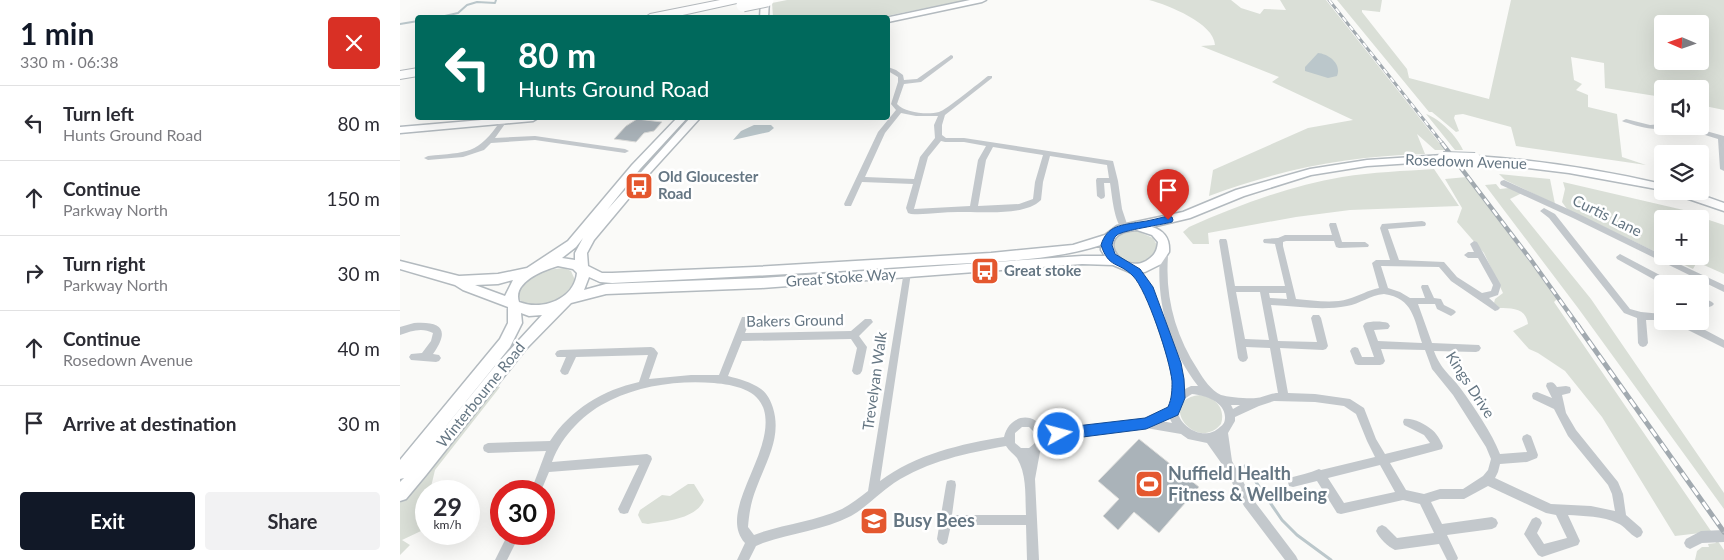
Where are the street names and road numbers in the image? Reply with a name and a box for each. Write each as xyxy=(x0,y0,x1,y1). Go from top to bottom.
street label: Rosedown Avenue xyxy=(1405,150,1527,172)
street label: Curtis Lane xyxy=(1570,191,1645,240)
street label: Great Stoke Way xyxy=(785,264,897,290)
street label: Bakers Ground xyxy=(746,310,844,330)
street label: Trevelyan Walk xyxy=(858,330,890,431)
street label: Winterbourne Road xyxy=(432,338,528,451)
street label: Kings Drive xyxy=(1443,348,1499,421)

